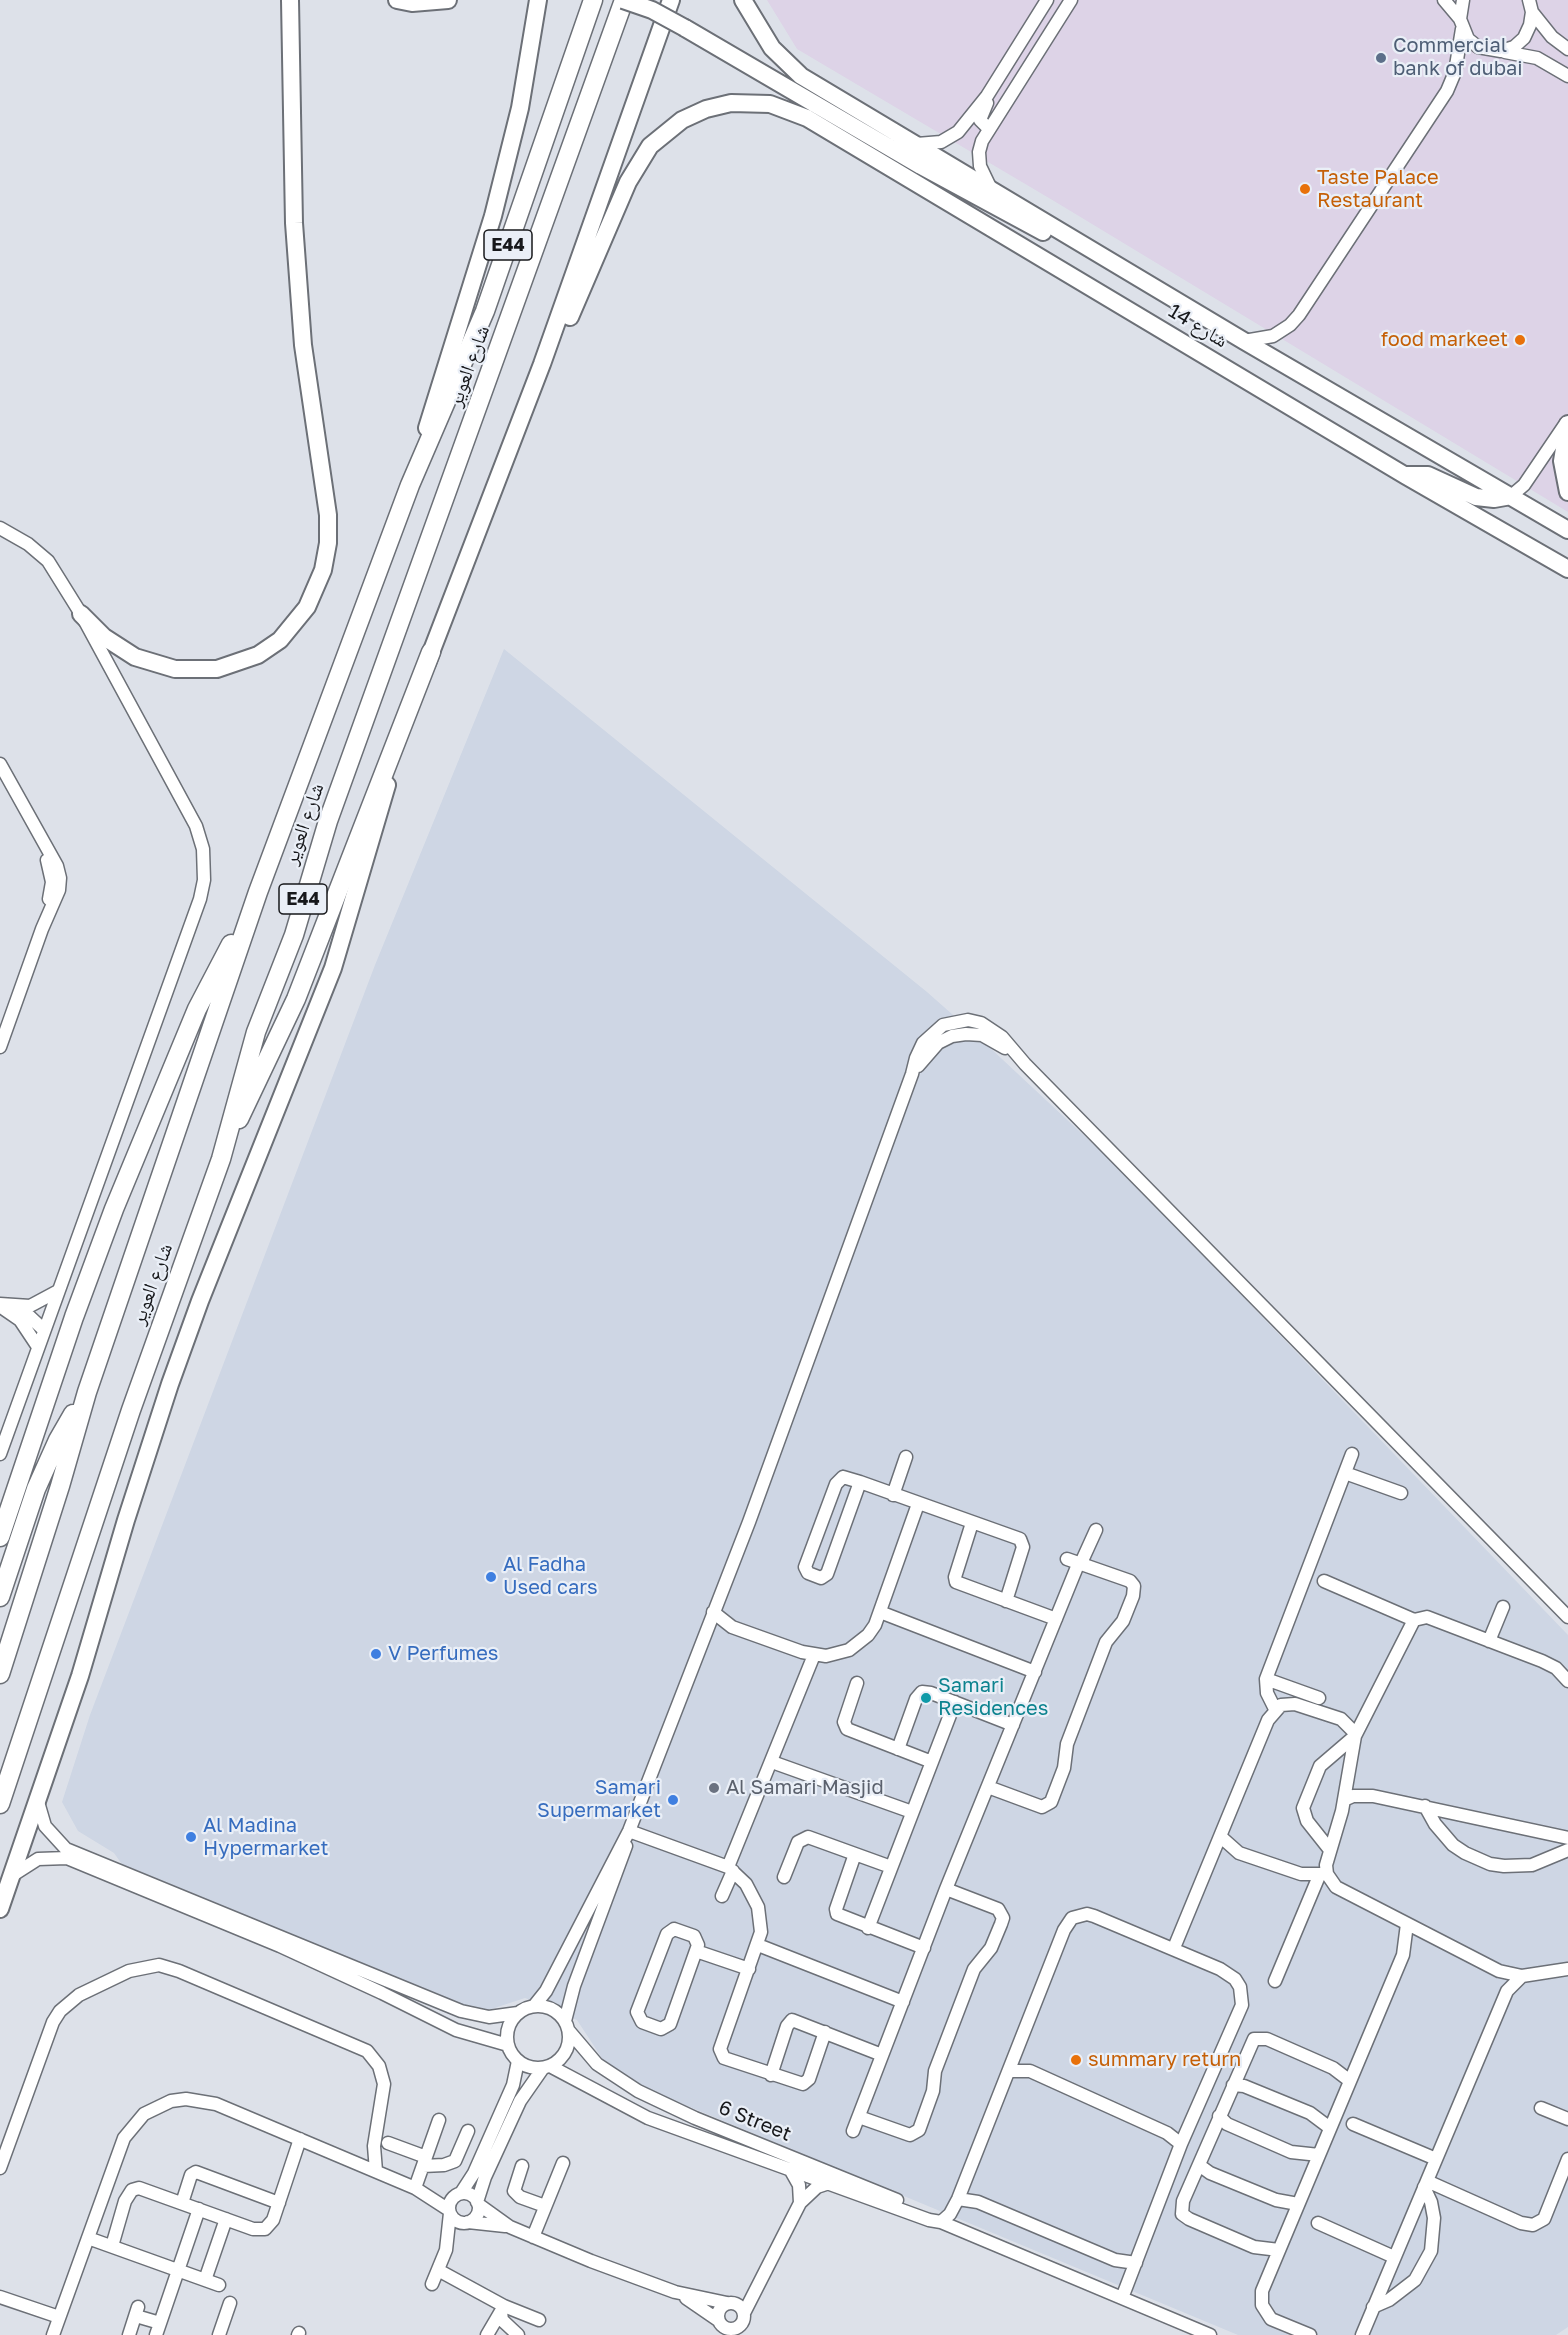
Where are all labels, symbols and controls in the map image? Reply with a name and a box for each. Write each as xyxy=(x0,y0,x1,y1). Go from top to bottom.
place label: Commercial bank of dubai xyxy=(1393,34,1523,81)
marker: Commercial bank of dubai xyxy=(1374,51,1388,65)
place label: Taste Palace Restaurant xyxy=(1317,166,1438,213)
marker: Taste Palace Restaurant xyxy=(1298,182,1312,196)
road number: E44 xyxy=(484,230,532,260)
street label: شارع 14 xyxy=(1164,299,1232,353)
street label: شارع العوير xyxy=(443,322,495,410)
place label: food markeet xyxy=(1381,328,1508,352)
marker: food markeet xyxy=(1513,333,1527,347)
street label: شارع العوير xyxy=(279,780,329,868)
road number: E44 xyxy=(279,884,327,914)
street label: شارع العوير xyxy=(126,1240,178,1328)
place label: Al Fadha Used cars xyxy=(503,1553,598,1600)
marker: Al Fadha Used cars xyxy=(484,1570,498,1584)
place label: V Perfumes xyxy=(388,1642,498,1666)
marker: V Perfumes xyxy=(369,1647,383,1661)
place label: Samari Residences xyxy=(938,1674,1048,1721)
marker: Samari Residences xyxy=(919,1691,933,1705)
place label: Samari Supermarket xyxy=(537,1776,661,1823)
place label: Al Samari Masjid xyxy=(726,1776,884,1800)
marker: Al Samari Masjid xyxy=(707,1781,721,1795)
marker: Samari Supermarket xyxy=(666,1793,680,1807)
place label: Al Madina Hypermarket xyxy=(203,1814,328,1861)
marker: Al Madina Hypermarket xyxy=(184,1830,198,1844)
place label: summary return xyxy=(1088,2048,1241,2072)
marker: summary return xyxy=(1069,2053,1083,2067)
street label: 6 Street xyxy=(715,2096,795,2146)

